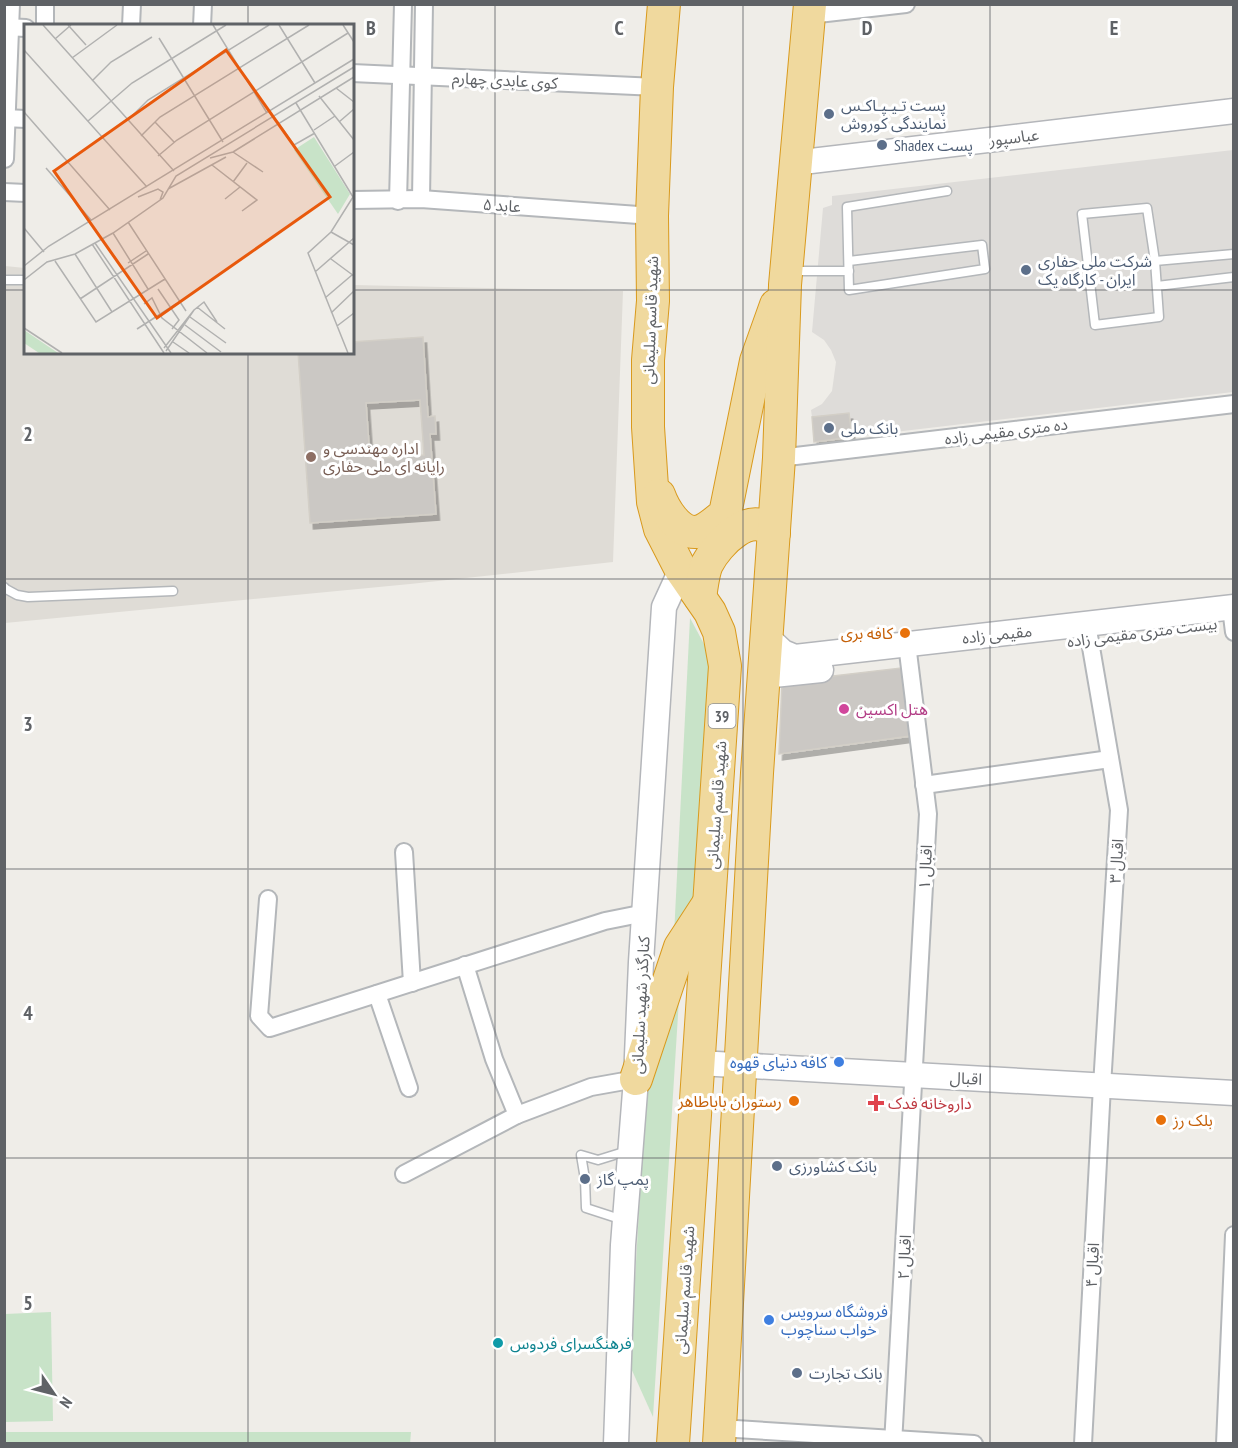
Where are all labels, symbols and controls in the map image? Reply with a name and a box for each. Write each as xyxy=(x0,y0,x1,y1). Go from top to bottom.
text: B xyxy=(366,15,376,41)
text: C xyxy=(614,15,624,41)
text: D xyxy=(862,15,873,41)
text: E xyxy=(1110,15,1118,41)
inset map xyxy=(24,24,354,354)
street label: کوی عابدی چهارم xyxy=(451,67,559,96)
place label: پست تـیـپـاکـس نمایندگی کوروش xyxy=(841,95,946,133)
marker: پست تـیـپـاکـس نمایندگی کوروش xyxy=(822,107,836,121)
street label: عباسپور xyxy=(987,124,1040,151)
place label: Shadex پست xyxy=(894,135,973,156)
marker: Shadex پست xyxy=(875,138,889,152)
street label: عابد ۵ xyxy=(482,194,522,216)
place label: شرکت ملی حفاری ایران - کارگاه یک xyxy=(1038,251,1152,289)
street label: شهید قاسم سلیمانی xyxy=(638,255,665,385)
marker: شرکت ملی حفاری ایران - کارگاه یک xyxy=(1019,263,1033,277)
street label: ده متری مقیمی زاده xyxy=(943,414,1069,448)
place label: بانک ملی xyxy=(841,418,898,438)
text: 2 xyxy=(23,421,33,447)
marker: بانک ملی xyxy=(822,421,836,435)
place label: اداره مهندسی و رایانه ای ملی حفاری xyxy=(323,438,445,476)
marker: اداره مهندسی و رایانه ای ملی حفاری xyxy=(304,450,318,464)
street label: بیست متری مقیمی زاده xyxy=(1066,613,1218,651)
street label: مقیمی زاده xyxy=(961,620,1033,648)
place label: کافه بری xyxy=(841,623,893,643)
marker: کافه بری xyxy=(898,626,912,640)
place label: هتل اکسین xyxy=(856,699,928,719)
marker: هتل اکسین xyxy=(837,702,851,716)
road number: 39 xyxy=(708,704,736,728)
text: 3 xyxy=(23,711,33,737)
street label: شهید قاسم سلیمانی xyxy=(702,740,733,870)
street label: اقبال ۳ xyxy=(1104,838,1129,884)
street label: اقبال ۱ xyxy=(914,844,937,890)
street label: کنارگذر شهید سلیمانی xyxy=(626,935,654,1075)
text: 4 xyxy=(23,1000,33,1026)
place label: کافه دنیای قهوه xyxy=(730,1052,827,1072)
marker: کافه دنیای قهوه xyxy=(832,1055,846,1069)
street label: اقبال xyxy=(949,1067,983,1090)
place label: رستوران باباطاهر xyxy=(677,1091,782,1111)
place label: داروخانه فدک xyxy=(888,1093,972,1113)
marker: رستوران باباطاهر xyxy=(787,1094,801,1108)
marker: داروخانه فدک xyxy=(869,1096,883,1110)
place label: بلک رز xyxy=(1172,1110,1213,1130)
marker: بلک رز xyxy=(1154,1113,1168,1127)
place label: بانک کشاورزی xyxy=(789,1156,877,1176)
marker: بانک کشاورزی xyxy=(770,1159,784,1173)
place label: پمپ گاز xyxy=(596,1169,649,1190)
marker: پمپ گاز xyxy=(578,1172,592,1186)
street label: شهید قاسم سلیمانی xyxy=(670,1225,701,1355)
street label: اقبال ۲ xyxy=(893,1234,916,1280)
street label: اقبال ۴ xyxy=(1081,1242,1104,1288)
text: 5 xyxy=(23,1290,33,1316)
place label: فروشگاه سرویس خواب سناچوب xyxy=(781,1301,888,1340)
marker: فروشگاه سرویس خواب سناچوب xyxy=(762,1313,776,1327)
place label: فرهنگسرای فردوس xyxy=(510,1333,632,1353)
marker: فرهنگسرای فردوس xyxy=(491,1336,505,1350)
place label: بانک تجارت xyxy=(809,1363,883,1383)
north arrow xyxy=(24,1364,84,1424)
marker: بانک تجارت xyxy=(790,1366,804,1380)
text: N xyxy=(56,1393,77,1412)

